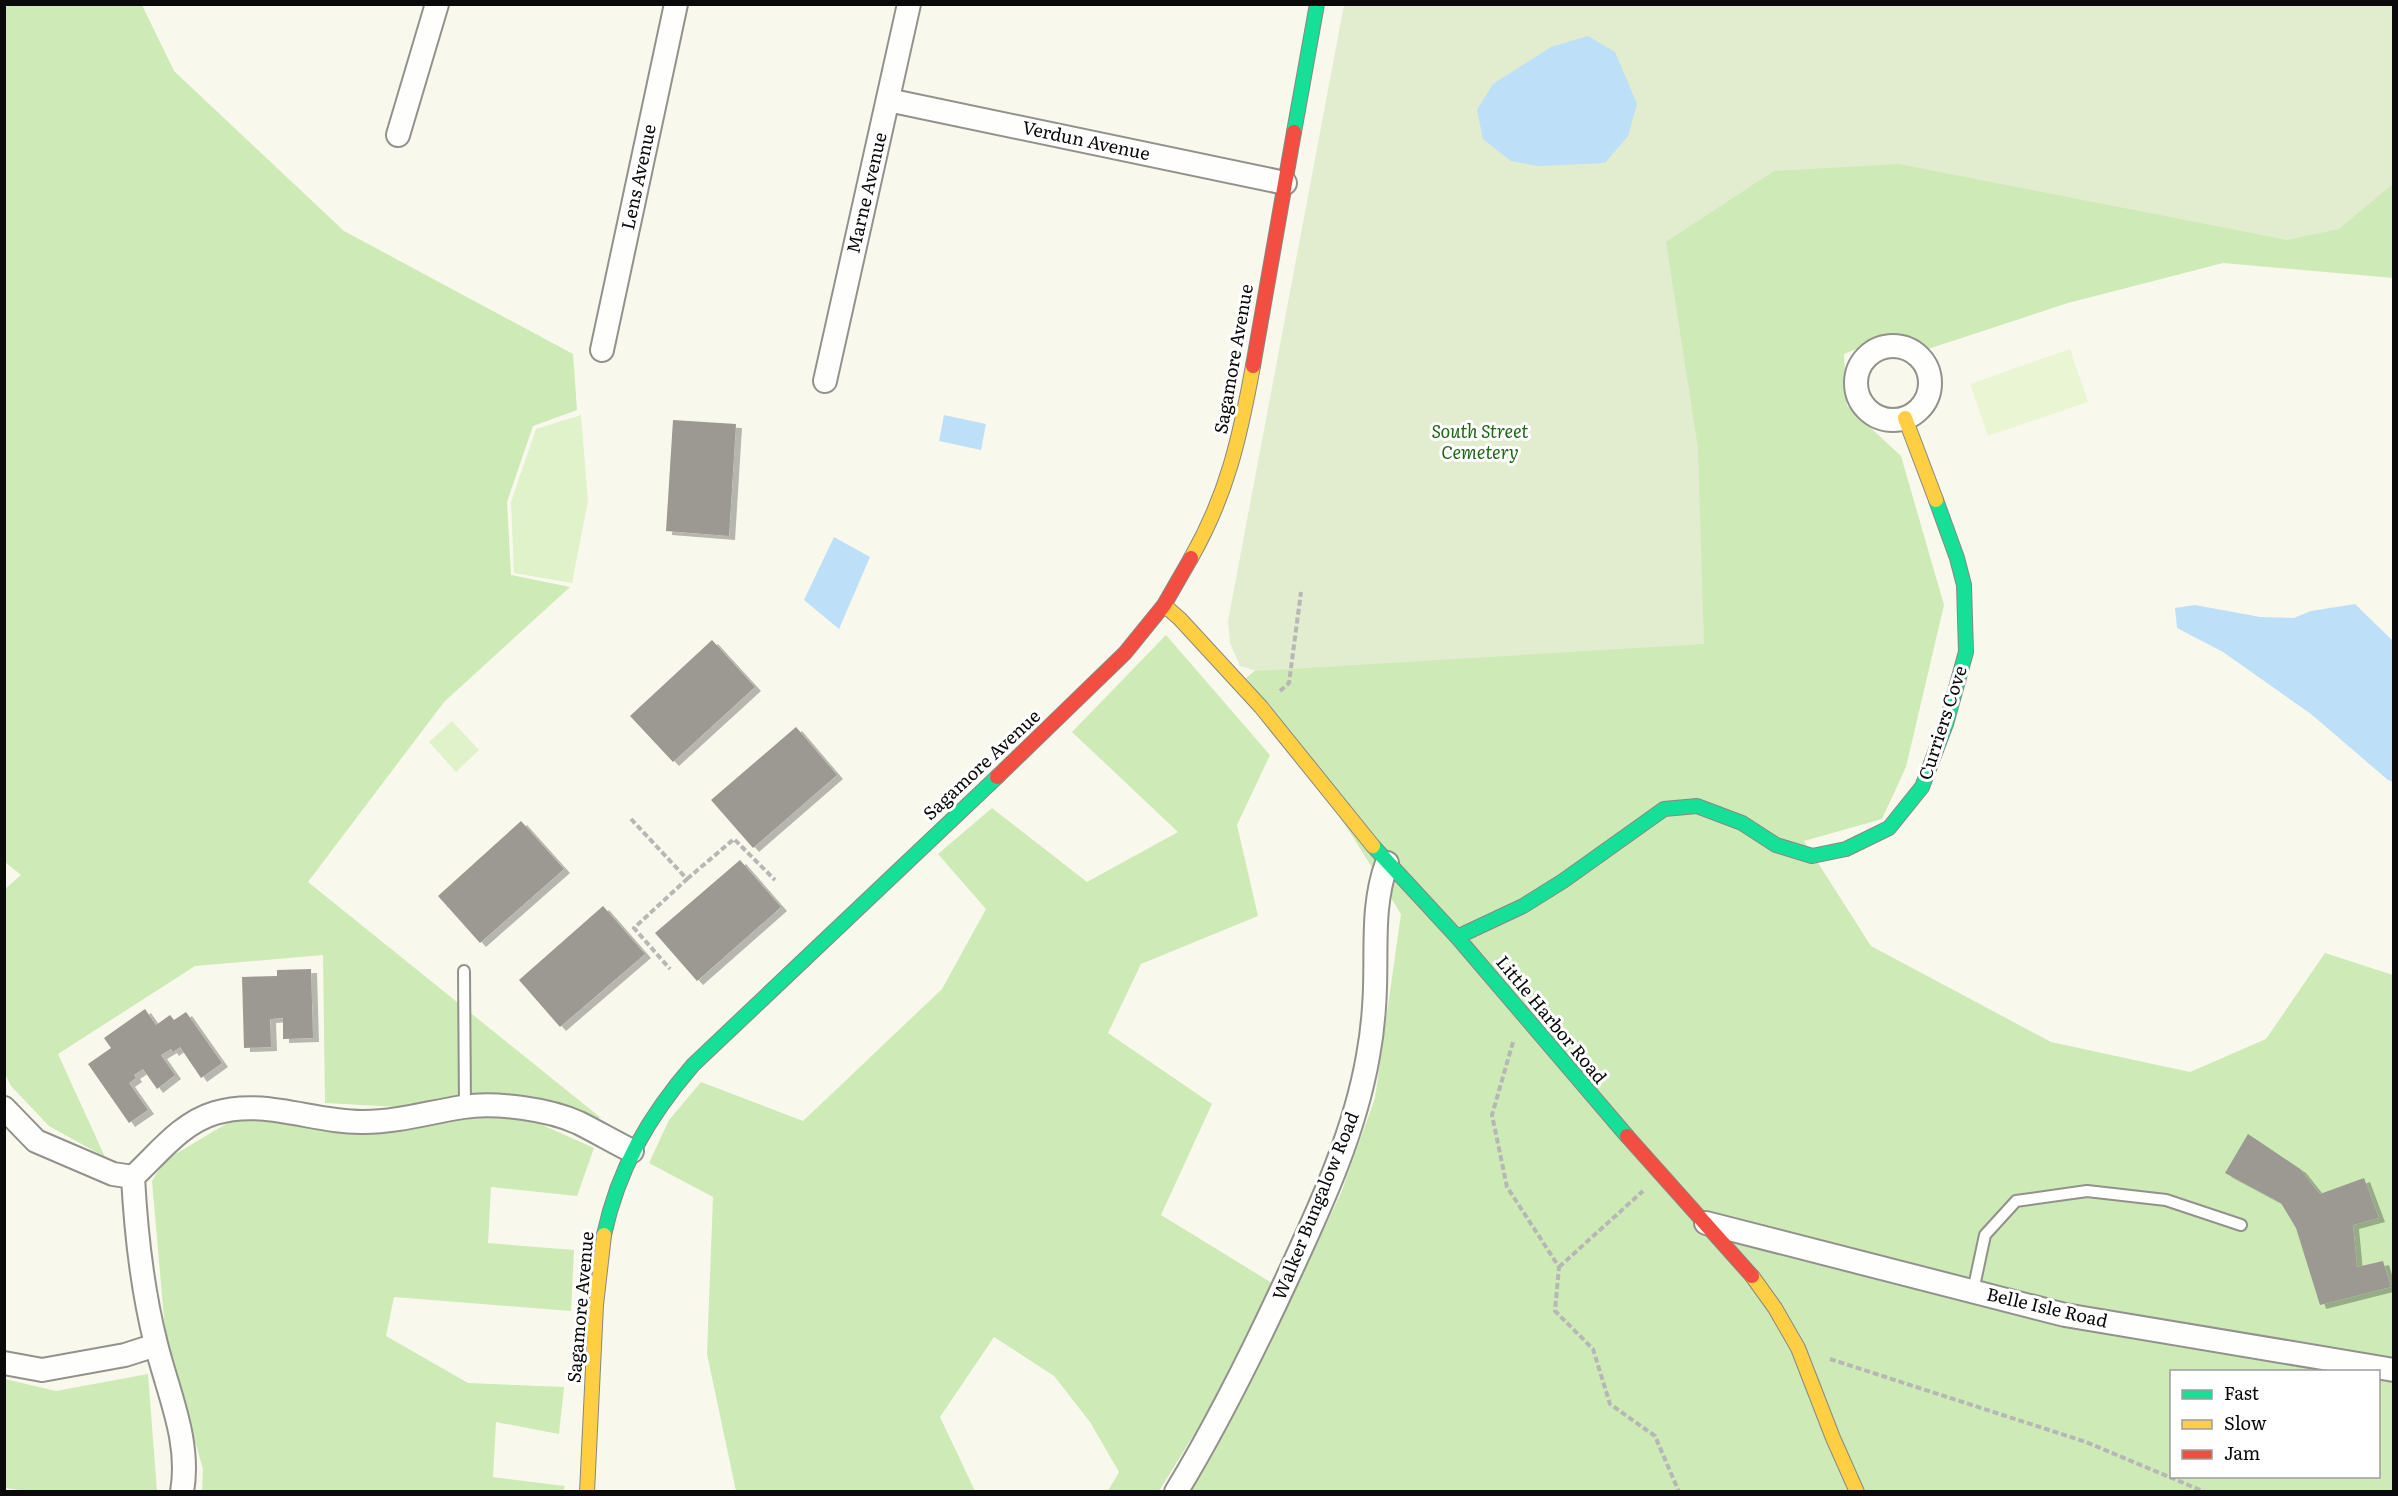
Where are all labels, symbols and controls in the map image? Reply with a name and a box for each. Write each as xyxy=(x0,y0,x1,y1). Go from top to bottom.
street label: Verdun Avenue xyxy=(1020,113,1153,166)
street label: Lens Avenue xyxy=(613,121,662,232)
street label: Marne Avenue xyxy=(838,129,893,256)
street label: Sagamore Avenue xyxy=(1206,282,1259,436)
park label: South Street Cemetery xyxy=(1431,417,1529,465)
street label: Curriers Cove xyxy=(1910,662,1973,783)
street label: Sagamore Avenue xyxy=(916,702,1046,826)
street label: Little Harbor Road xyxy=(1490,949,1614,1089)
street label: Walker Bungalow Road xyxy=(1264,1107,1365,1304)
street label: Sagamore Avenue xyxy=(559,1230,600,1384)
street label: Belle Isle Road xyxy=(1984,1279,2111,1334)
legend xyxy=(2170,1370,2380,1478)
text: Fast xyxy=(2224,1379,2260,1406)
text: Slow xyxy=(2224,1409,2267,1436)
text: Jam xyxy=(2224,1439,2260,1466)

